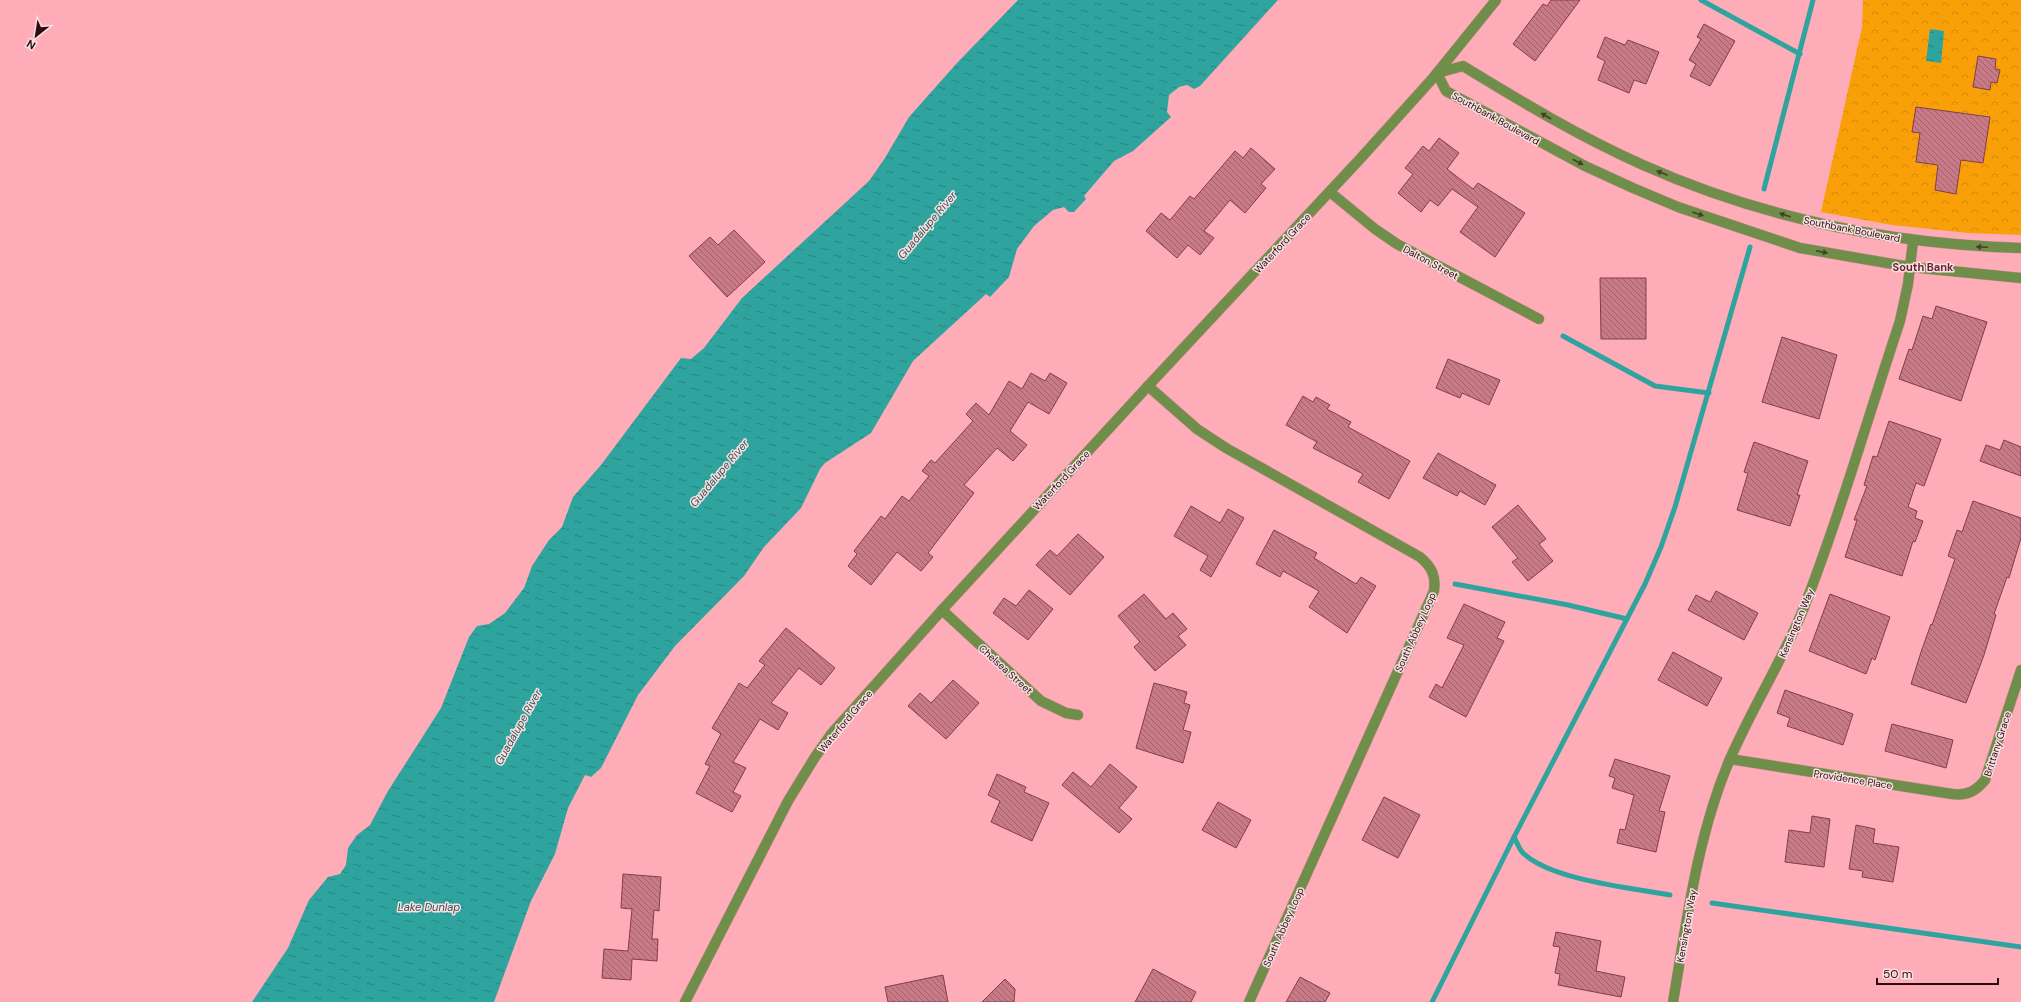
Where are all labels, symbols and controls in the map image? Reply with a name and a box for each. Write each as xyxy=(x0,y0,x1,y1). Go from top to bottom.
north arrow xyxy=(16,16,56,56)
text: N xyxy=(24,37,38,53)
street label: Southbank Boulevard xyxy=(1450,89,1542,148)
one-way arrow xyxy=(1540,112,1552,119)
one-way arrow xyxy=(1573,159,1584,166)
one-way arrow xyxy=(1656,170,1668,177)
water label: Guadalupe River xyxy=(895,188,960,262)
street label: Waterford Grace xyxy=(1251,210,1314,276)
one-way arrow xyxy=(1692,211,1704,217)
one-way arrow xyxy=(1779,212,1791,218)
street label: Southbank Boulevard xyxy=(1803,214,1901,245)
street label: Dalton Street xyxy=(1401,242,1461,283)
one-way arrow xyxy=(1975,244,1988,250)
one-way arrow xyxy=(1816,250,1828,256)
district label: South Bank xyxy=(1893,260,1954,274)
water label: Guadalupe River xyxy=(687,436,752,510)
street label: Waterford Grace xyxy=(1030,447,1093,513)
street label: Kensington Way xyxy=(1776,586,1817,660)
street label: South Abbey Loop xyxy=(1392,590,1439,674)
street label: Chelsea Street xyxy=(976,642,1035,697)
water label: Guadalupe River xyxy=(492,686,545,767)
street label: Waterford Grace xyxy=(816,687,875,755)
street label: Brittany Grace xyxy=(1981,710,2014,778)
street label: Providence Place xyxy=(1813,767,1893,792)
street label: South Abbey Loop xyxy=(1260,885,1307,969)
street label: Kensington Way xyxy=(1674,888,1699,964)
water label: Lake Dunlap xyxy=(398,900,460,914)
scale bar xyxy=(1877,960,1998,986)
text: 50 m xyxy=(1883,966,1912,982)

